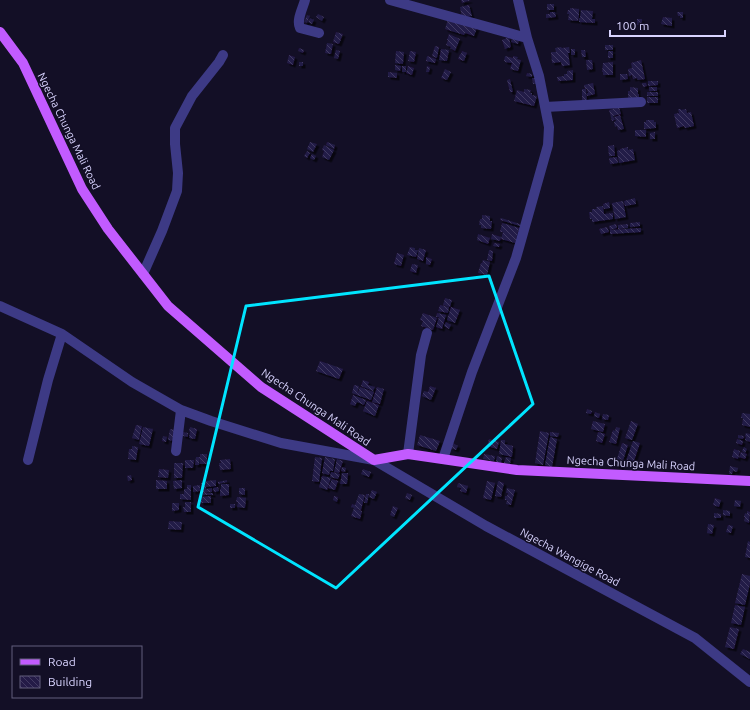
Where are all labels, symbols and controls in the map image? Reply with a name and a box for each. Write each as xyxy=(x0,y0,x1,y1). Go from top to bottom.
scale bar xyxy=(610,12,725,38)
text: 100 m xyxy=(616,19,649,32)
street label: Ngecha Chunga Mali Road xyxy=(35,71,103,191)
street label: Ngecha Chunga Mali Road xyxy=(259,366,373,448)
street label: Ngecha Chunga Mali Road xyxy=(567,454,695,472)
street label: Ngecha Wangige Road xyxy=(518,526,622,588)
legend xyxy=(12,646,142,698)
text: Road xyxy=(48,655,76,668)
text: Building xyxy=(48,675,92,688)

